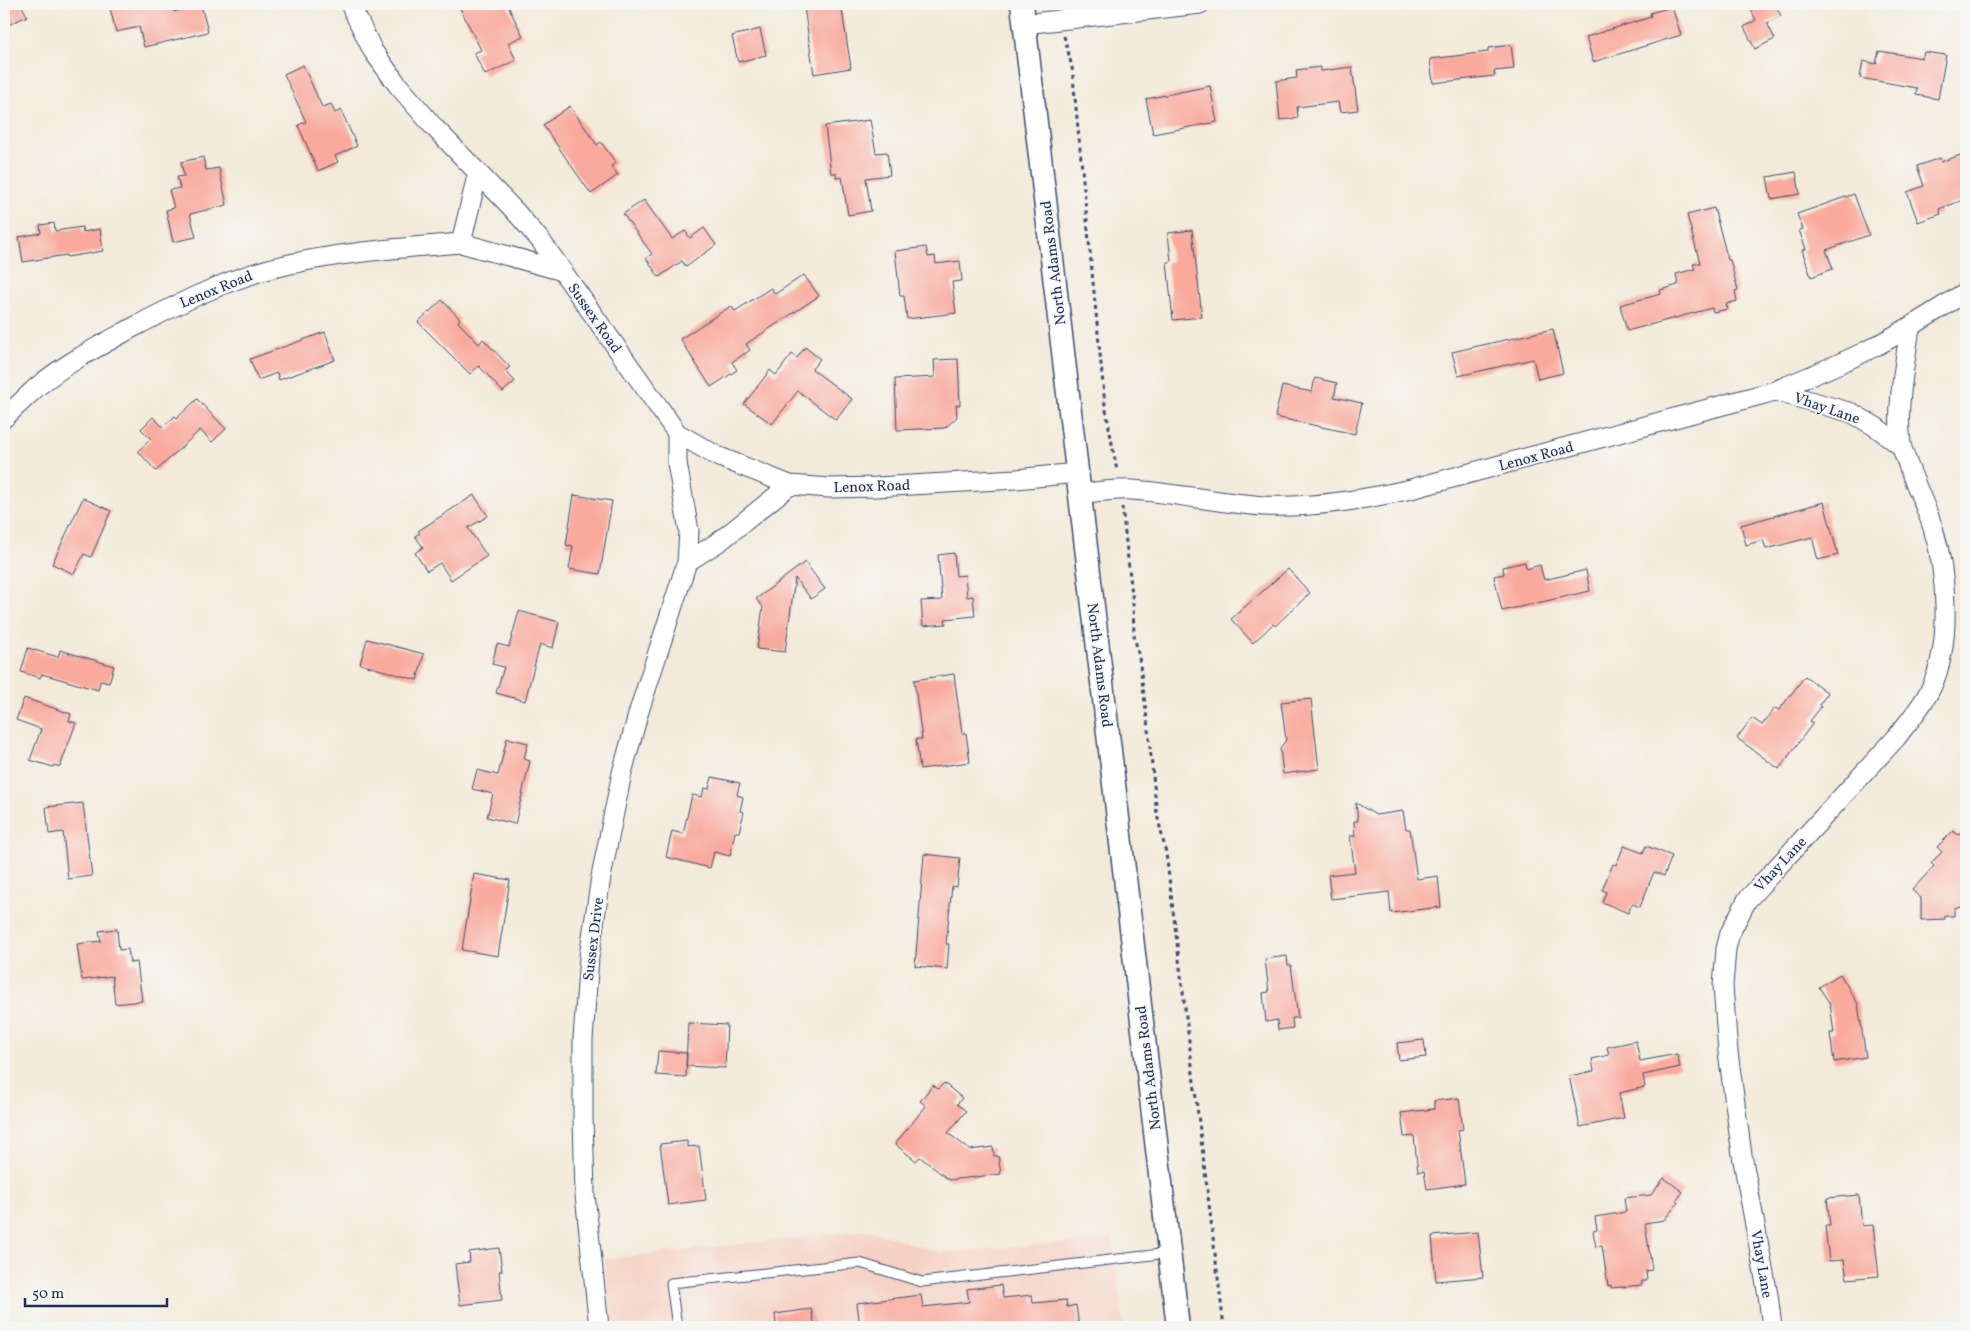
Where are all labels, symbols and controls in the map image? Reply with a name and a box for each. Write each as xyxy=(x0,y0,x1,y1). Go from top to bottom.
street label: North Adams Road xyxy=(1036,199,1073,326)
street label: Lenox Road xyxy=(177,266,256,315)
street label: Sussex Road xyxy=(562,280,626,358)
street label: Vhay Lane xyxy=(1791,388,1862,431)
street label: Lenox Road xyxy=(1497,437,1576,478)
street label: Lenox Road xyxy=(833,476,911,499)
street label: North Adams Road xyxy=(1080,602,1117,729)
street label: Vhay Lane xyxy=(1750,833,1812,897)
street label: Sussex Drive xyxy=(579,896,610,982)
street label: North Adams Road xyxy=(1131,1004,1168,1131)
street label: Vhay Lane xyxy=(1744,1229,1777,1300)
scale bar xyxy=(25,1276,168,1308)
text: 50 m xyxy=(32,1284,64,1305)

